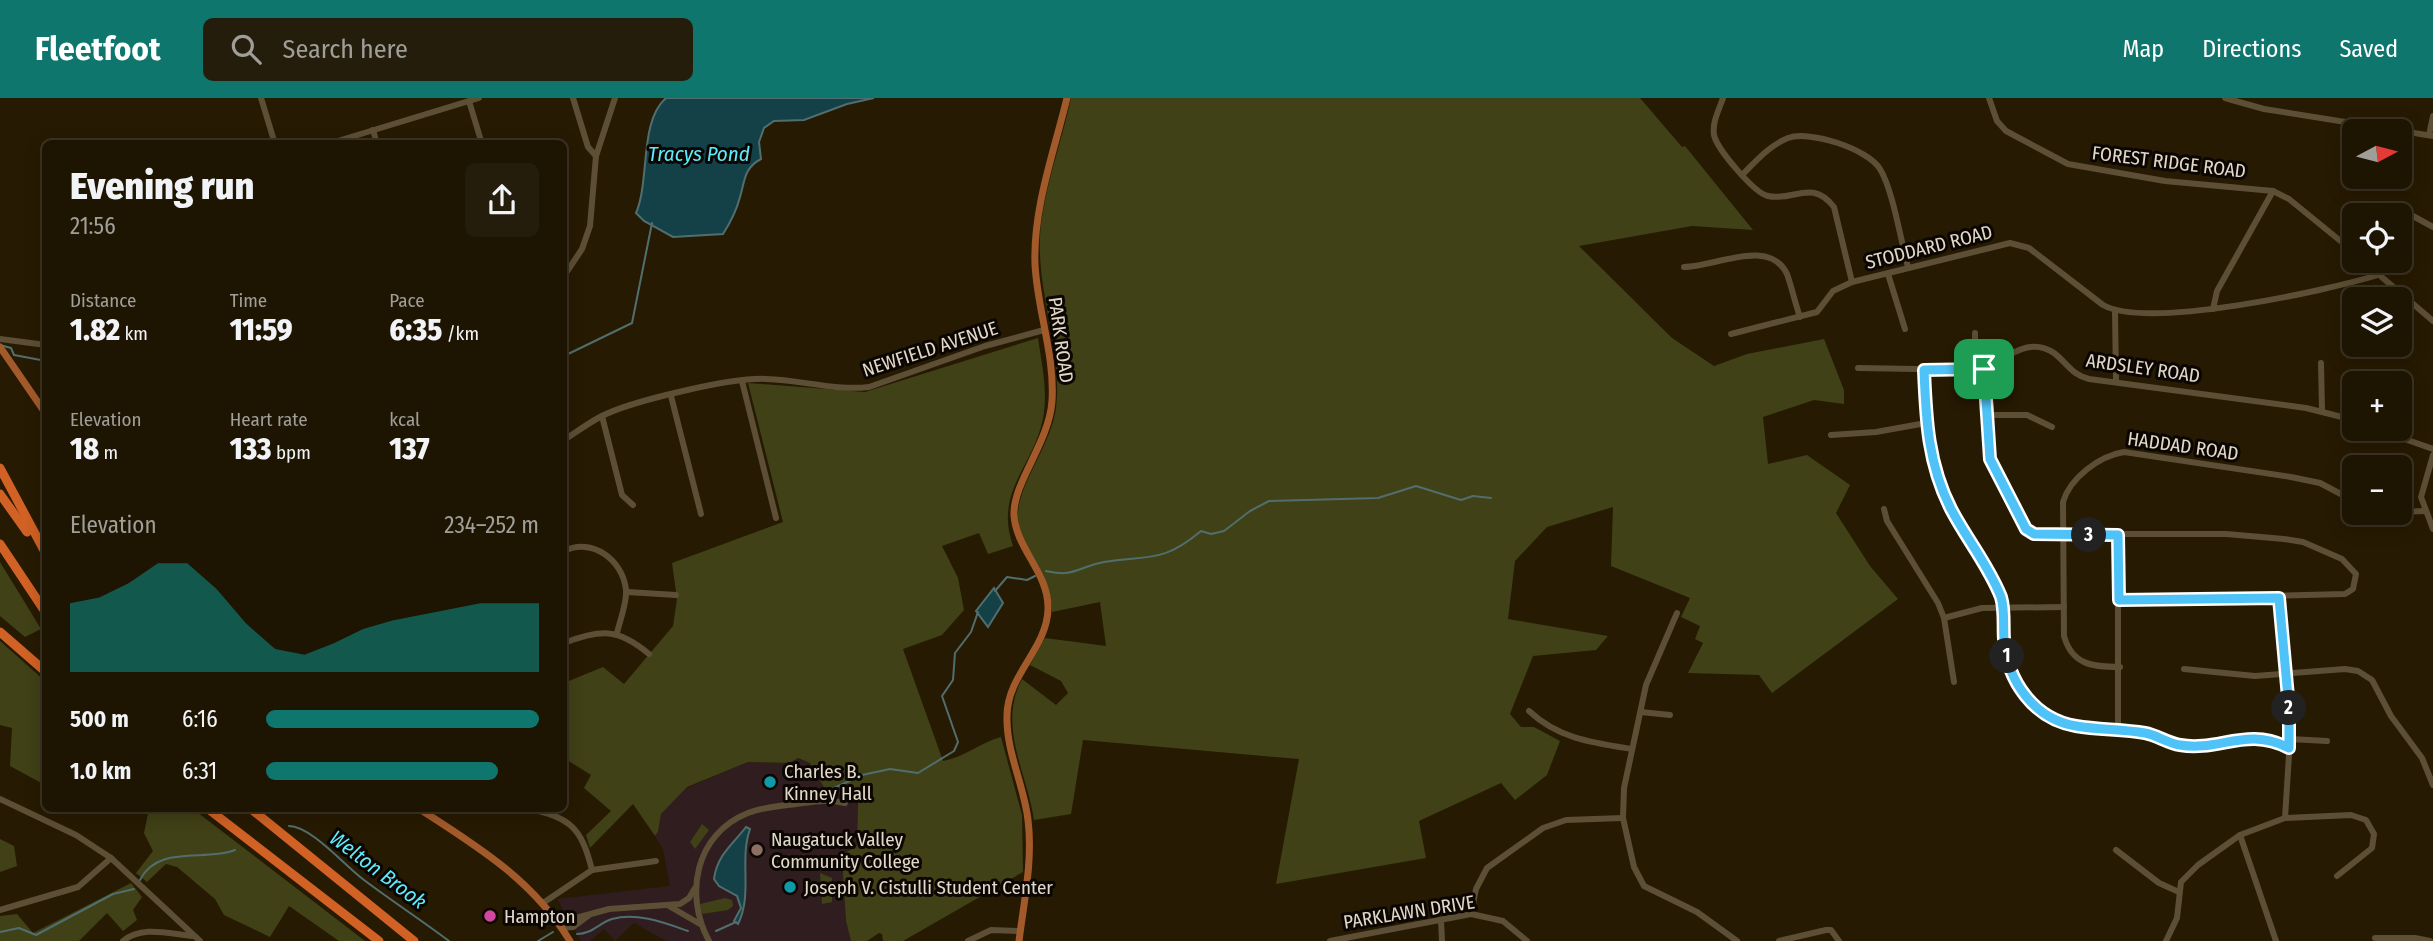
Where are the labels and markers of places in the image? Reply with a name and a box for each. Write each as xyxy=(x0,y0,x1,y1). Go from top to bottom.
pin xyxy=(1954,339,2014,399)
pin: 3 xyxy=(2072,518,2106,552)
pin: 1 xyxy=(1990,638,2024,674)
pin: 2 xyxy=(2272,690,2306,726)
place label: Charles B. Kinney Hall xyxy=(784,760,872,805)
marker: Charles B. Kinney Hall xyxy=(762,774,778,790)
place label: Naugatuck Valley Community College xyxy=(771,828,920,873)
marker: Naugatuck Valley Community College xyxy=(749,842,765,858)
place label: Joseph V. Cistulli Student Center xyxy=(804,876,1053,899)
marker: Joseph V. Cistulli Student Center xyxy=(782,879,798,895)
place label: Hampton xyxy=(504,905,575,928)
marker: Hampton xyxy=(482,908,498,924)

